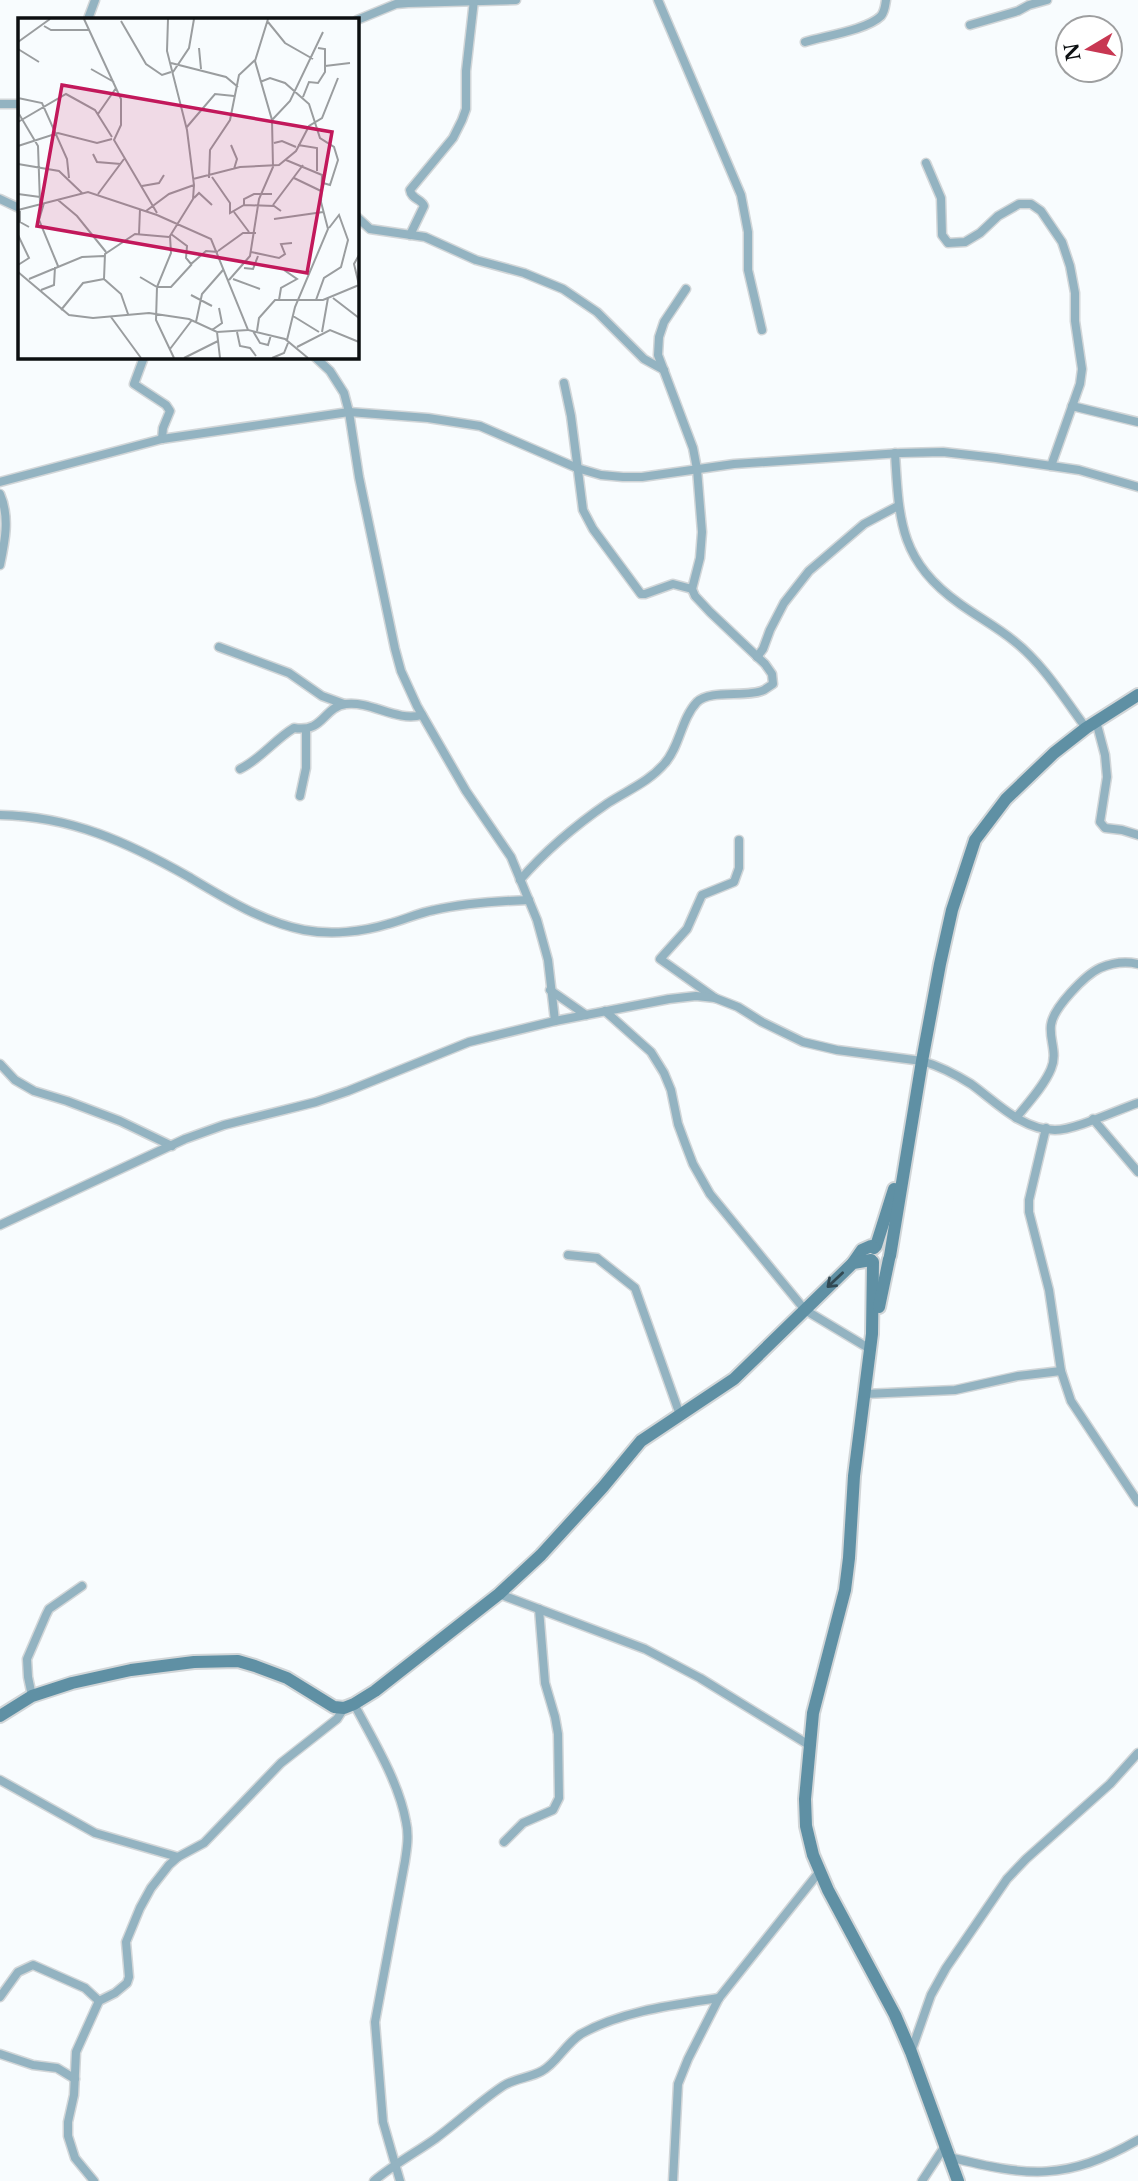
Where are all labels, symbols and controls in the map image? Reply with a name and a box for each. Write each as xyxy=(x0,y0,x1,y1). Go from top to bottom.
north arrow xyxy=(1054,14,1124,84)
inset map xyxy=(18,18,359,359)
text: N xyxy=(1060,41,1086,63)
one-way arrow xyxy=(827,1271,844,1288)

